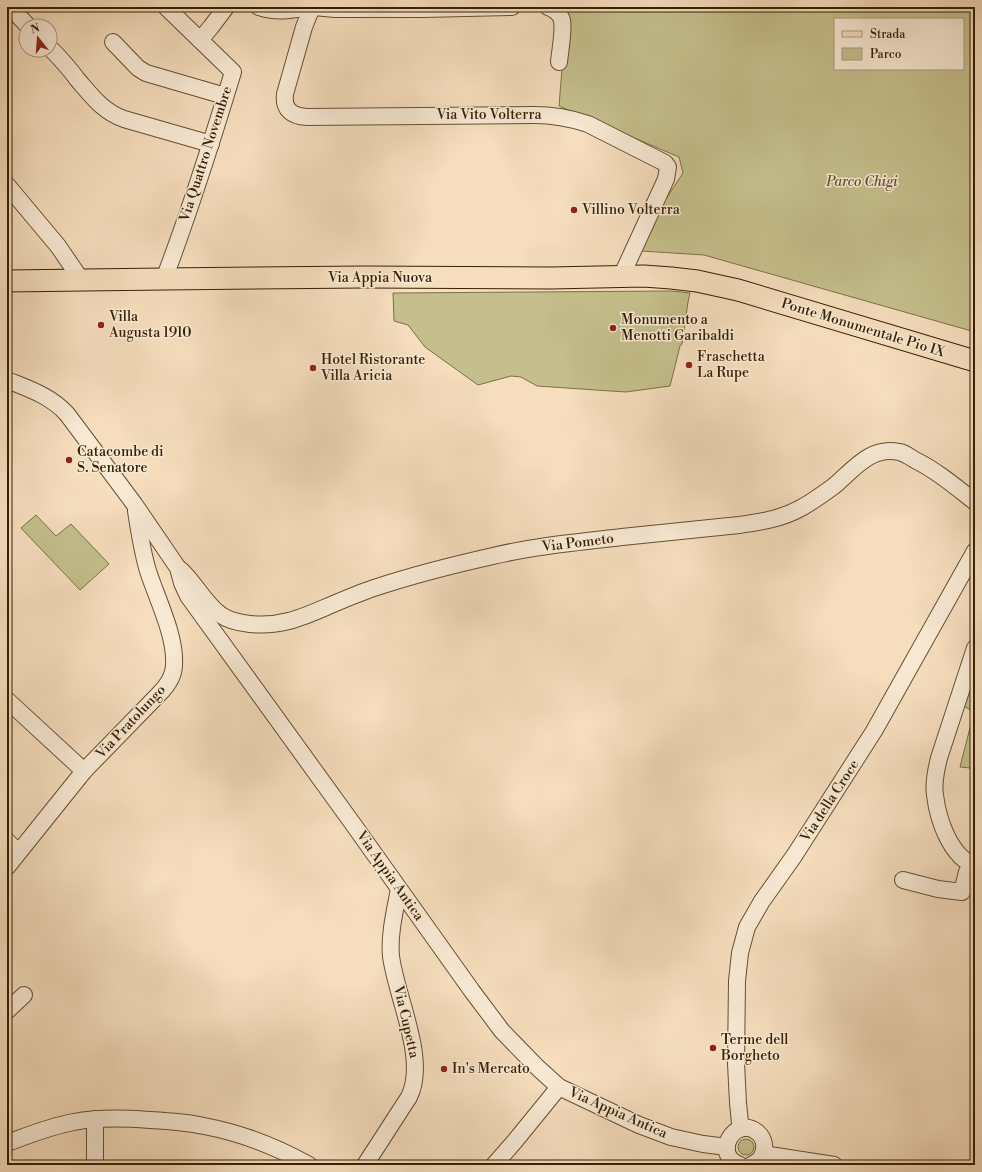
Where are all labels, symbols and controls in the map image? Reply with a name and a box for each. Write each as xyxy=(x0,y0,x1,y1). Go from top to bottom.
north arrow xyxy=(18,18,58,58)
legend xyxy=(834,18,964,70)
text: N xyxy=(29,21,42,37)
text: Strada xyxy=(870,27,906,42)
text: Parco xyxy=(870,47,902,62)
street label: Via Quattro Novembre xyxy=(175,84,236,225)
street label: Via Vito Volterra xyxy=(435,106,542,124)
park label: Parco Chigi xyxy=(825,173,898,191)
place label: Villino Volterra xyxy=(581,201,681,219)
marker: Villino Volterra xyxy=(569,205,579,215)
street label: Via Appia Nuova xyxy=(327,269,433,287)
street label: Ponte Monumentale Pio IX xyxy=(779,295,947,362)
place label: Villa Augusta 1910 xyxy=(108,308,192,342)
place label: Monumento a Menotti Garibaldi xyxy=(621,311,734,345)
marker: Villa Augusta 1910 xyxy=(96,320,106,330)
marker: Monumento a Menotti Garibaldi xyxy=(608,323,618,333)
place label: Fraschetta La Rupe xyxy=(697,348,766,382)
place label: Hotel Ristorante Villa Aricia xyxy=(320,351,425,385)
marker: Fraschetta La Rupe xyxy=(684,360,694,370)
marker: Hotel Ristorante Villa Aricia xyxy=(308,363,318,373)
place label: Catacombe di S. Senatore xyxy=(77,443,164,477)
marker: Catacombe di S. Senatore xyxy=(64,455,74,465)
street label: Via Pometo xyxy=(540,530,615,556)
street label: Via Pratolungo xyxy=(91,681,170,764)
street label: Via della Croce xyxy=(796,756,863,846)
street label: Via Appia Antica xyxy=(352,827,428,925)
street label: Via Cupetta xyxy=(389,983,423,1061)
place label: Terme dell Borgheto xyxy=(720,1031,789,1065)
marker: Terme dell Borgheto xyxy=(708,1043,718,1053)
place label: In's Mercato xyxy=(452,1060,530,1078)
marker: In's Mercato xyxy=(439,1064,449,1074)
street label: Via Appia Antica xyxy=(565,1083,671,1143)

